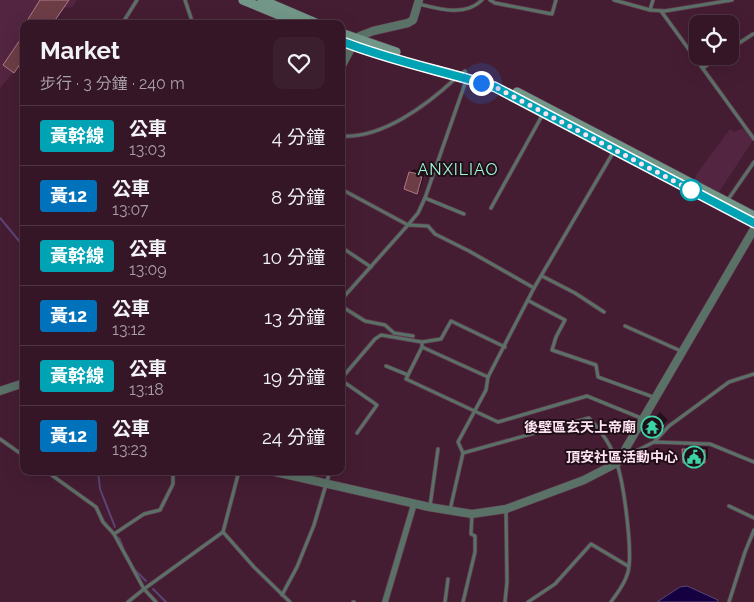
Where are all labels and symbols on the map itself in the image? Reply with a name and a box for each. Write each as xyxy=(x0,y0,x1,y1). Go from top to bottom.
your location xyxy=(469,71,494,96)
district label: ANXILIAO xyxy=(418,160,498,179)
unlabelled marker xyxy=(680,179,702,201)
temple icon: 後壁區玄天上帝廟 xyxy=(640,415,664,439)
place label: 後壁區玄天上帝廟 xyxy=(524,419,636,435)
public building icon: 頂安社區活動中心 xyxy=(682,445,706,469)
place label: 頂安社區活動中心 xyxy=(566,449,678,465)

